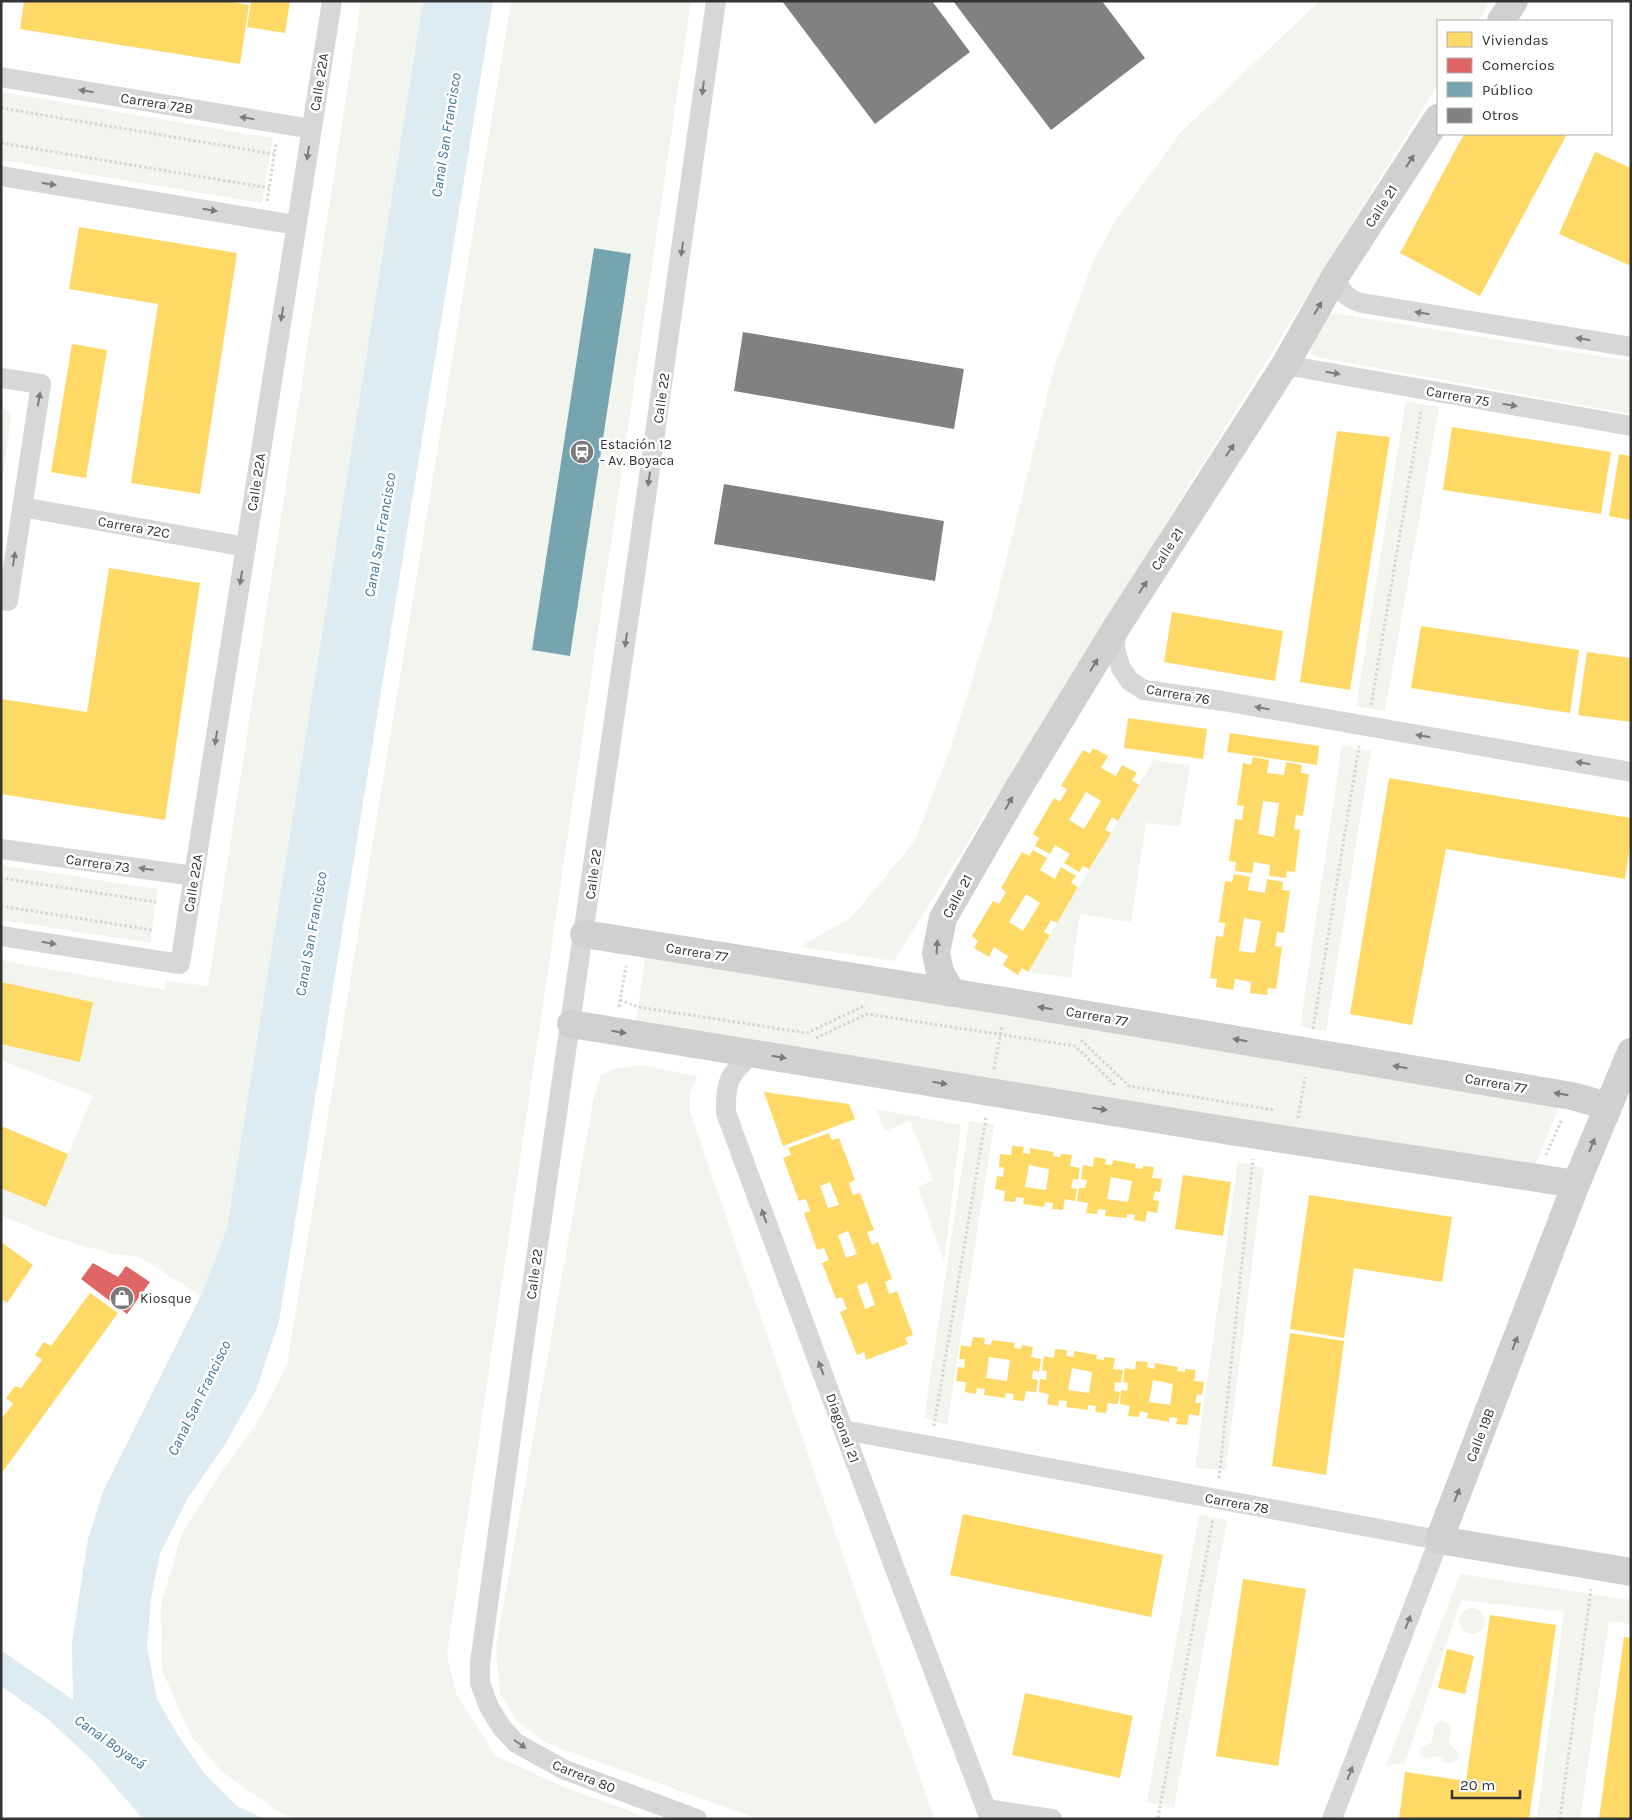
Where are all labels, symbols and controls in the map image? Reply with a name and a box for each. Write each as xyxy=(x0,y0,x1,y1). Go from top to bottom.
legend xyxy=(1437,20,1612,135)
text: Viviendas xyxy=(1482,31,1549,49)
street label: Calle 22A xyxy=(306,52,332,113)
text: Comercios xyxy=(1482,56,1555,74)
water label: Canal San Francisco xyxy=(427,71,465,199)
one-way arrow xyxy=(699,80,707,96)
text: Público xyxy=(1482,81,1533,99)
one-way arrow xyxy=(78,87,94,95)
street label: Carrera 72B xyxy=(119,89,194,118)
text: Otros xyxy=(1482,106,1519,124)
one-way arrow xyxy=(238,114,254,122)
one-way arrow xyxy=(303,145,311,161)
one-way arrow xyxy=(1406,154,1415,168)
one-way arrow xyxy=(42,180,58,188)
street label: Calle 21 xyxy=(1361,182,1401,231)
one-way arrow xyxy=(202,207,218,215)
one-way arrow xyxy=(678,241,686,257)
one-way arrow xyxy=(1313,301,1322,314)
one-way arrow xyxy=(278,306,286,322)
one-way arrow xyxy=(1414,308,1430,316)
one-way arrow xyxy=(1574,334,1590,342)
one-way arrow xyxy=(1325,370,1341,378)
street label: Calle 22 xyxy=(650,372,673,424)
street label: Carrera 75 xyxy=(1425,383,1491,410)
one-way arrow xyxy=(35,390,43,406)
one-way arrow xyxy=(1502,401,1518,409)
place label: Estación 12 - Av. Boyaca xyxy=(600,436,674,469)
station icon: Estación 12 - Av. Boyaca xyxy=(569,439,595,465)
one-way arrow xyxy=(1225,444,1235,457)
street label: Calle 22A xyxy=(243,452,269,513)
water label: Canal San Francisco xyxy=(360,471,400,599)
one-way arrow xyxy=(645,471,653,487)
street label: Carrera 72C xyxy=(97,513,171,542)
street label: Calle 21 xyxy=(1147,525,1187,574)
one-way arrow xyxy=(11,551,19,567)
one-way arrow xyxy=(237,570,245,586)
one-way arrow xyxy=(1138,581,1147,594)
one-way arrow xyxy=(622,632,630,648)
one-way arrow xyxy=(1089,658,1099,671)
street label: Carrera 76 xyxy=(1145,681,1211,708)
one-way arrow xyxy=(1254,703,1270,711)
one-way arrow xyxy=(212,731,220,747)
one-way arrow xyxy=(1414,731,1430,739)
one-way arrow xyxy=(1574,759,1590,767)
one-way arrow xyxy=(1005,797,1014,810)
street label: Calle 22 xyxy=(582,848,605,900)
street label: Carrera 73 xyxy=(65,851,131,876)
street label: Calle 22A xyxy=(180,853,206,914)
one-way arrow xyxy=(138,865,154,873)
water label: Canal San Francisco xyxy=(291,870,331,998)
street label: Calle 21 xyxy=(939,871,976,921)
street label: Carrera 77 xyxy=(665,939,730,966)
one-way arrow xyxy=(934,939,942,955)
one-way arrow xyxy=(42,940,58,948)
one-way arrow xyxy=(1037,1003,1053,1011)
street label: Carrera 77 xyxy=(1064,1003,1130,1030)
one-way arrow xyxy=(611,1028,627,1036)
one-way arrow xyxy=(1232,1036,1248,1044)
one-way arrow xyxy=(772,1054,788,1062)
one-way arrow xyxy=(1392,1063,1408,1071)
street label: Carrera 77 xyxy=(1463,1070,1529,1097)
one-way arrow xyxy=(932,1080,948,1088)
one-way arrow xyxy=(1552,1090,1568,1098)
one-way arrow xyxy=(1092,1106,1108,1114)
one-way arrow xyxy=(1588,1137,1596,1152)
one-way arrow xyxy=(760,1208,767,1223)
street label: Calle 22 xyxy=(523,1248,546,1300)
shop icon: Kiosque xyxy=(109,1285,135,1311)
place label: Kiosque xyxy=(140,1290,192,1307)
one-way arrow xyxy=(1511,1335,1519,1350)
water label: Canal San Francisco xyxy=(163,1337,235,1459)
one-way arrow xyxy=(817,1360,825,1375)
street label: Diagonal 21 xyxy=(822,1391,863,1465)
street label: Calle 19B xyxy=(1462,1406,1498,1464)
one-way arrow xyxy=(1453,1487,1461,1502)
street label: Carrera 78 xyxy=(1203,1489,1270,1517)
one-way arrow xyxy=(1405,1614,1412,1629)
water label: Canal Boyacá xyxy=(71,1711,149,1773)
one-way arrow xyxy=(513,1739,527,1749)
street label: Carrera 80 xyxy=(550,1756,618,1797)
one-way arrow xyxy=(1346,1765,1354,1780)
scale bar xyxy=(1452,1768,1520,1800)
text: 20 m xyxy=(1460,1776,1495,1794)

